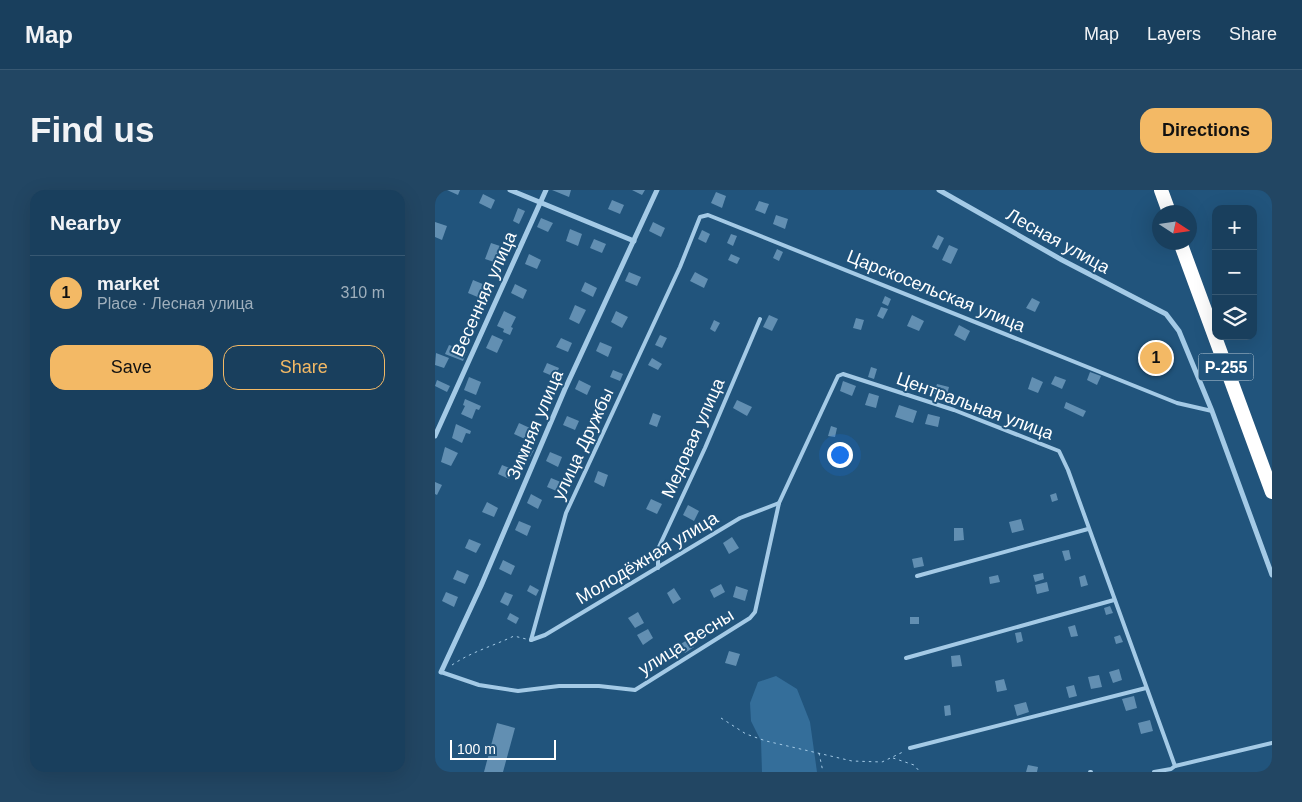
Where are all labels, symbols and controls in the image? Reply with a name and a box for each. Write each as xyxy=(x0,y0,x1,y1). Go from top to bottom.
text: Map xyxy=(25,21,73,48)
text: Map xyxy=(1084,24,1119,44)
text: Layers xyxy=(1147,24,1201,44)
text: Share xyxy=(1229,24,1277,44)
button: Directions xyxy=(1140,108,1272,153)
text: Find us xyxy=(30,110,154,149)
street label: Лесная улица xyxy=(1003,204,1114,278)
north arrow xyxy=(1152,205,1197,250)
map controls xyxy=(1212,205,1257,340)
button: + xyxy=(1212,205,1257,250)
text: Nearby xyxy=(50,211,121,234)
street label: Весенняя улица xyxy=(447,227,521,360)
street label: Царскосельская улица xyxy=(844,246,1029,336)
button: − xyxy=(1212,250,1257,295)
text: market xyxy=(97,273,159,294)
text: 1 xyxy=(62,284,70,301)
text: 310 m xyxy=(341,284,385,301)
text: Place · Лесная улица xyxy=(97,295,253,312)
button: layers xyxy=(1212,295,1257,340)
pin: 1 xyxy=(1140,339,1172,377)
button: Save xyxy=(50,345,213,390)
button: Share xyxy=(223,345,385,390)
road number: Р-255 xyxy=(1199,353,1253,380)
street label: Зимняя улица xyxy=(503,366,567,483)
street label: Центральная улица xyxy=(894,368,1057,444)
street label: Медовая улица xyxy=(658,374,729,501)
street label: улица Дружбы xyxy=(548,385,618,503)
your location xyxy=(827,442,853,468)
street label: Молодёжная улица xyxy=(572,507,722,608)
street label: улица Весны xyxy=(635,605,737,679)
scale bar xyxy=(450,737,556,760)
text: 100 m xyxy=(457,741,496,757)

